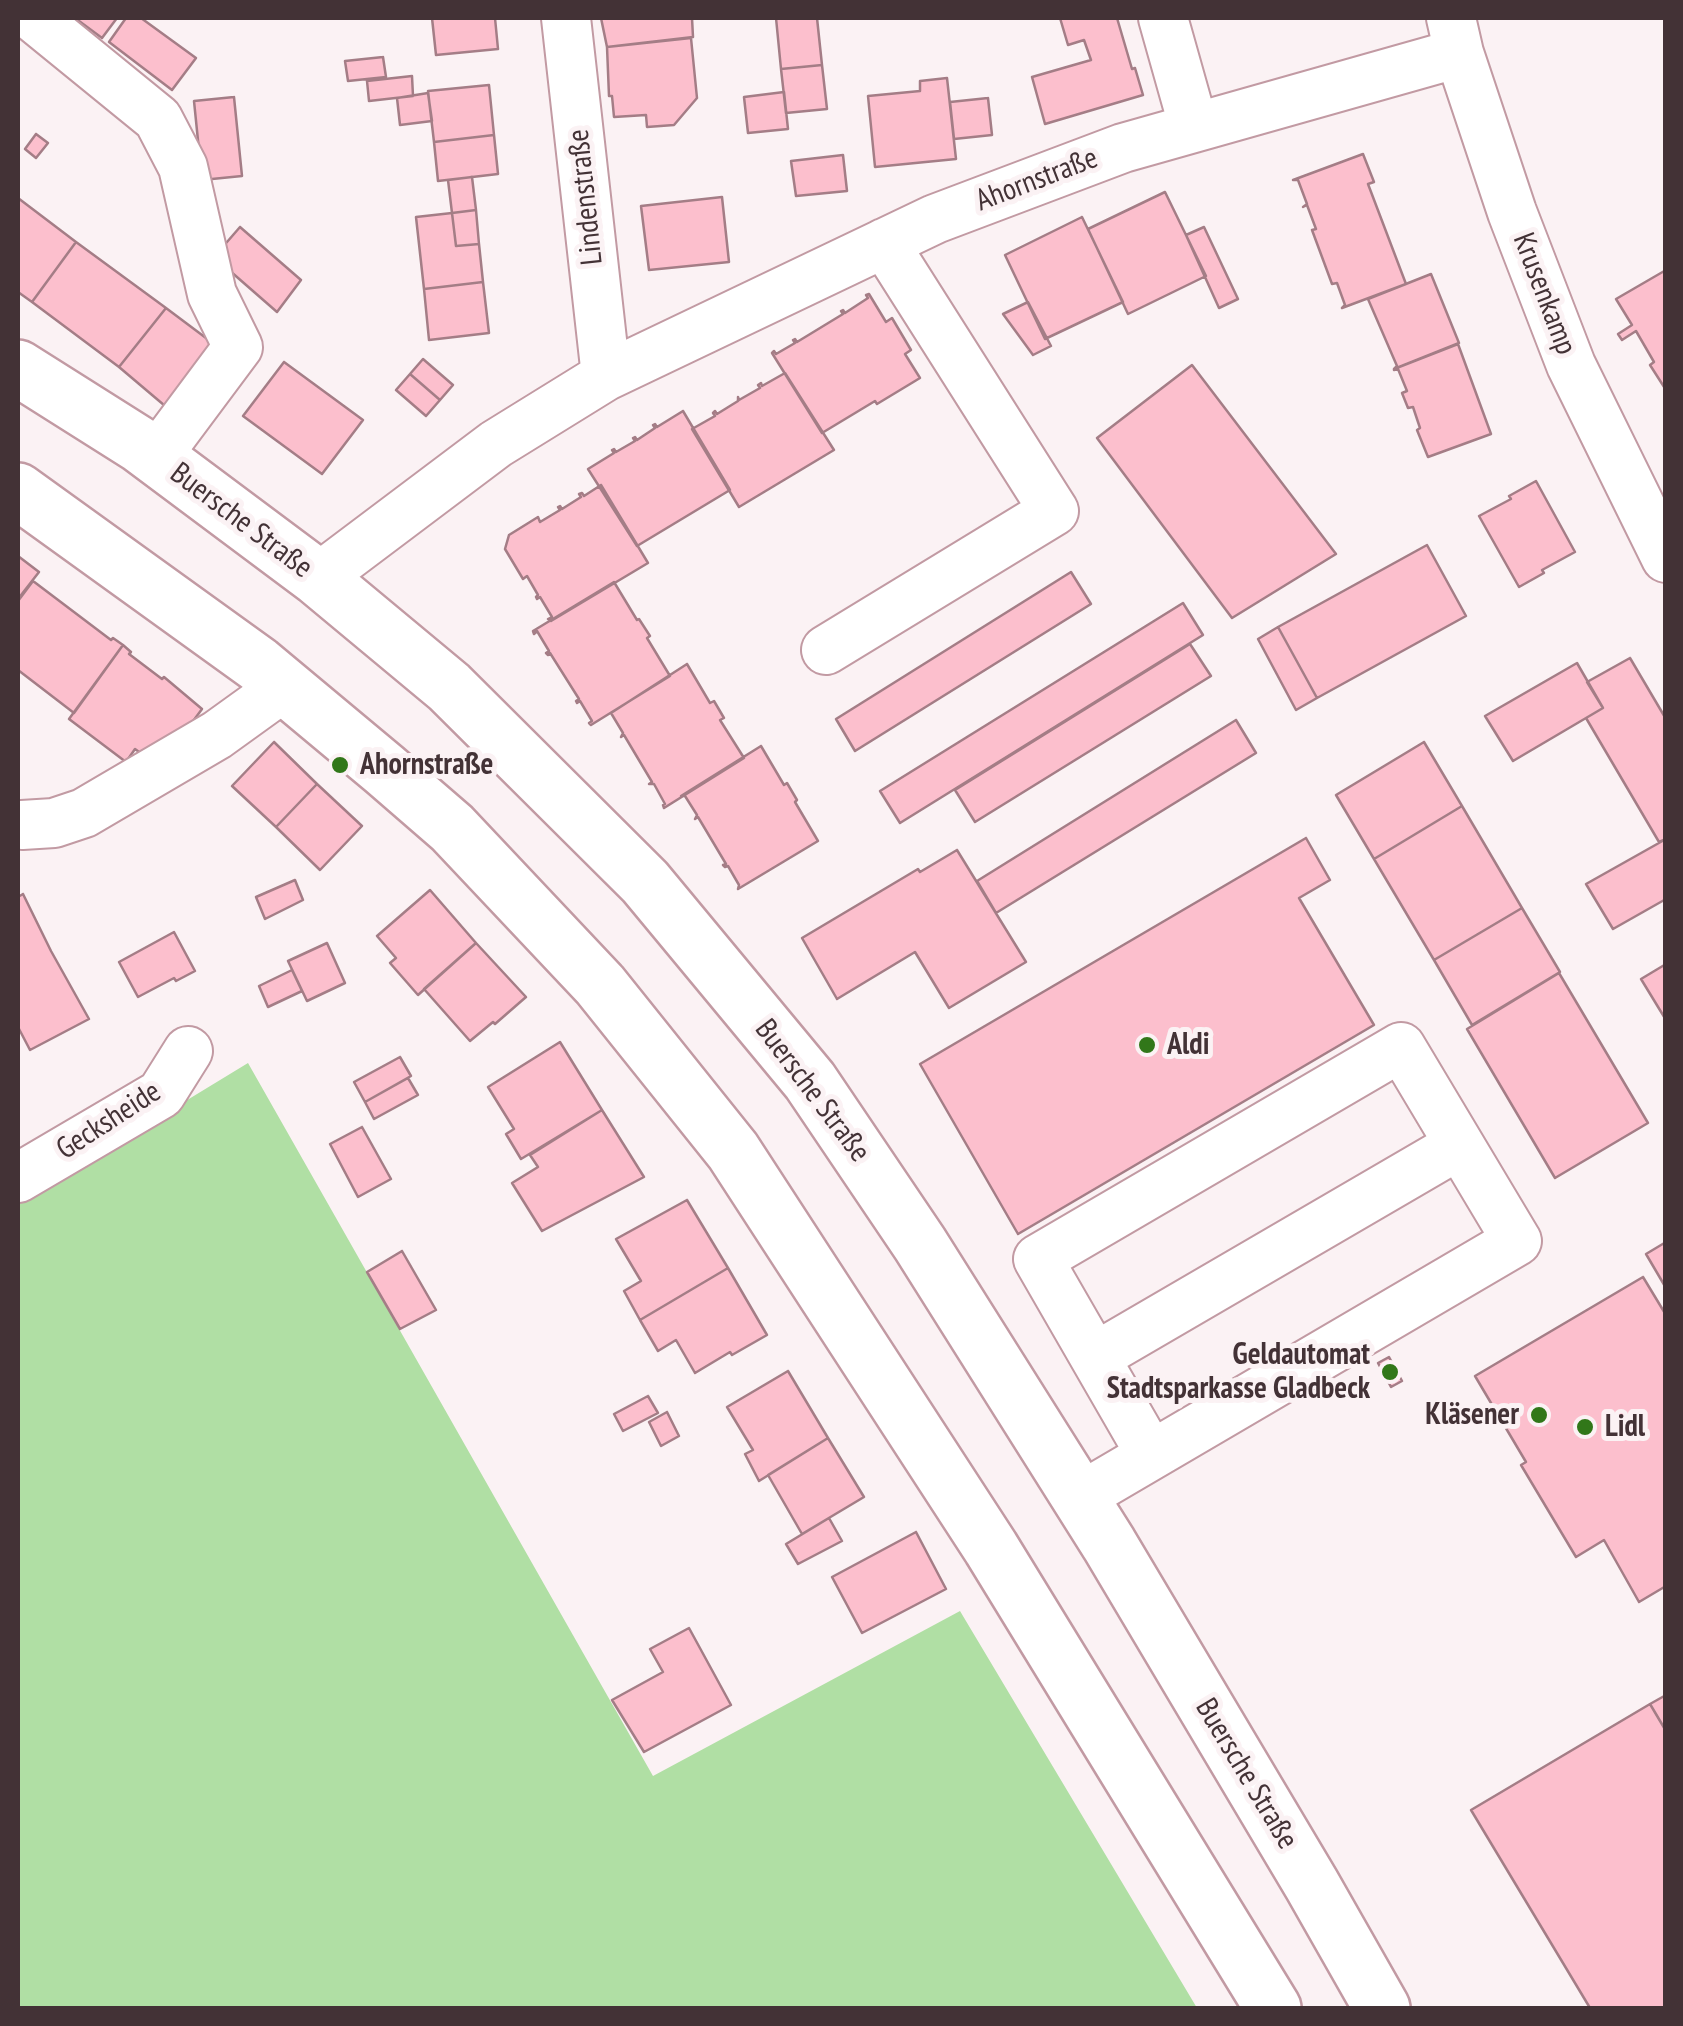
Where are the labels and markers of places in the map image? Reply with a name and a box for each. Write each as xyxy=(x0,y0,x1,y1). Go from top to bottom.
place label: Ahornstraße xyxy=(360,747,493,783)
marker: Ahornstraße xyxy=(329,754,351,776)
place label: Aldi xyxy=(1167,1027,1209,1063)
marker: Aldi xyxy=(1136,1034,1158,1056)
place label: Geldautomat Stadtsparkasse Gladbeck xyxy=(1107,1337,1370,1408)
marker: Geldautomat Stadtsparkasse Gladbeck xyxy=(1379,1361,1401,1383)
place label: Kläsener xyxy=(1425,1397,1519,1433)
marker: Kläsener xyxy=(1528,1404,1550,1426)
place label: Lidl xyxy=(1605,1409,1645,1445)
marker: Lidl xyxy=(1574,1416,1596,1438)

